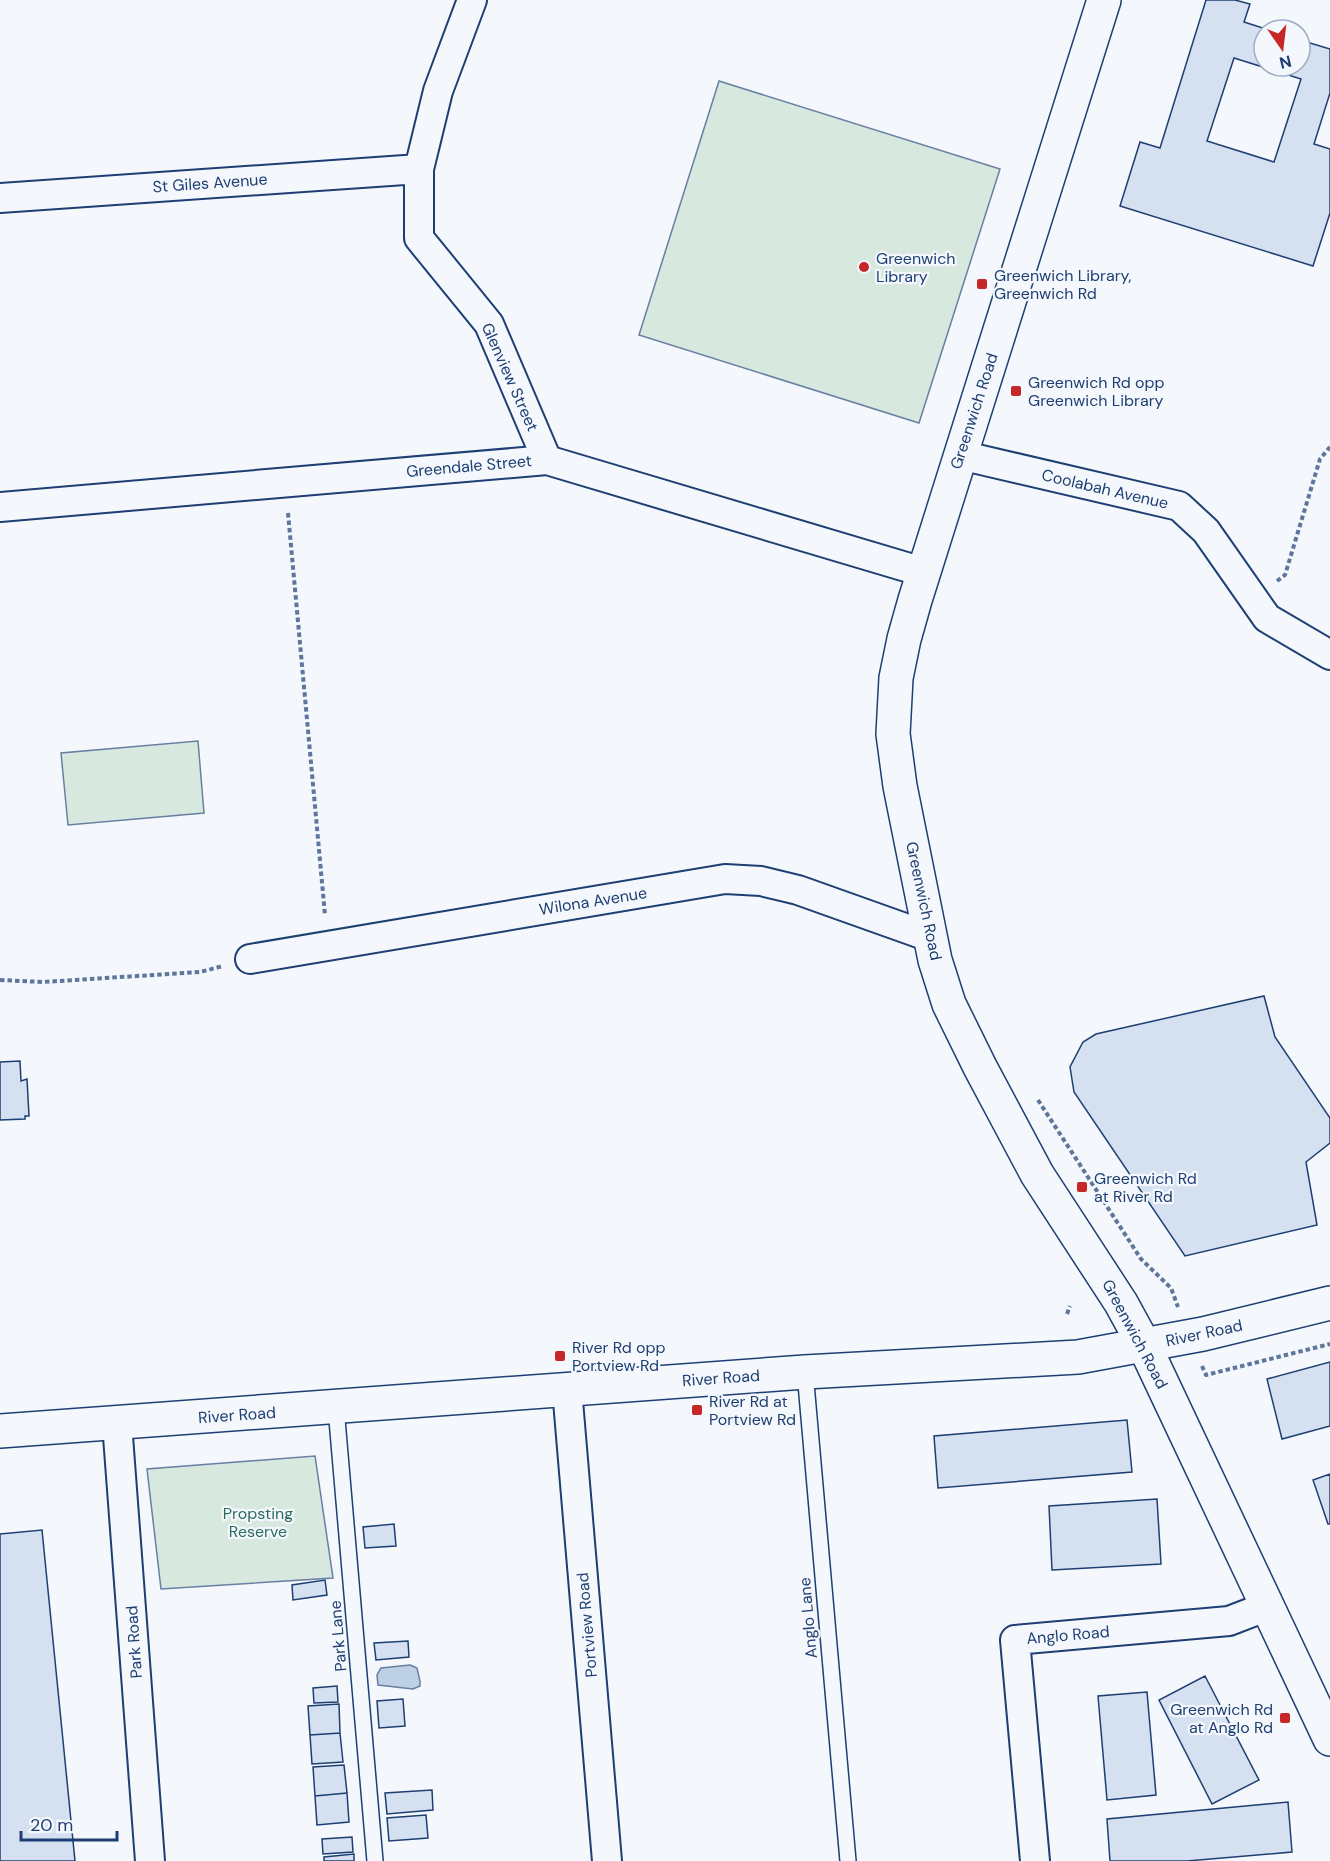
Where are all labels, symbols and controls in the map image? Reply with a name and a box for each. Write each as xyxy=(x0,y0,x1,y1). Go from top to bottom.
north arrow xyxy=(1252,18,1312,78)
text: N xyxy=(1277,50,1294,74)
street label: St Giles Avenue xyxy=(152,169,268,197)
place label: Greenwich Library xyxy=(876,248,956,287)
marker: Greenwich Library xyxy=(857,260,871,274)
place label: Greenwich Library, Greenwich Rd xyxy=(994,265,1132,304)
marker: Greenwich Library, Greenwich Rd xyxy=(975,277,989,291)
street label: Glenview Street xyxy=(477,319,543,435)
street label: Greenwich Road xyxy=(945,350,1003,472)
place label: Greenwich Rd opp Greenwich Library xyxy=(1028,372,1165,411)
marker: Greenwich Rd opp Greenwich Library xyxy=(1009,384,1023,398)
street label: Greendale Street xyxy=(405,450,533,482)
street label: Coolabah Avenue xyxy=(1040,464,1170,514)
street label: Greenwich Road xyxy=(901,840,947,962)
street label: Wilona Avenue xyxy=(538,882,648,920)
place label: Greenwich Rd at River Rd xyxy=(1094,1168,1197,1207)
marker: Greenwich Rd at River Rd xyxy=(1075,1180,1089,1194)
street label: Greenwich Road xyxy=(1097,1276,1173,1392)
street label: River Road xyxy=(1164,1315,1244,1351)
place label: River Rd opp Portview Rd xyxy=(572,1337,665,1376)
marker: River Rd opp Portview Rd xyxy=(553,1349,567,1363)
street label: River Road xyxy=(681,1365,761,1391)
place label: River Rd at Portview Rd xyxy=(709,1391,796,1430)
street label: River Road xyxy=(197,1402,277,1428)
marker: River Rd at Portview Rd xyxy=(690,1403,704,1417)
park label: Propsting Reserve xyxy=(223,1503,293,1542)
street label: Portview Road xyxy=(572,1572,602,1678)
street label: Anglo Lane xyxy=(794,1577,822,1659)
street label: Park Lane xyxy=(324,1600,352,1672)
street label: Park Road xyxy=(121,1605,147,1679)
street label: Anglo Road xyxy=(1026,1621,1110,1649)
place label: Greenwich Rd at Anglo Rd xyxy=(1170,1699,1273,1738)
marker: Greenwich Rd at Anglo Rd xyxy=(1278,1711,1292,1725)
scale bar xyxy=(21,1804,117,1842)
text: 20 m xyxy=(30,1813,73,1837)

